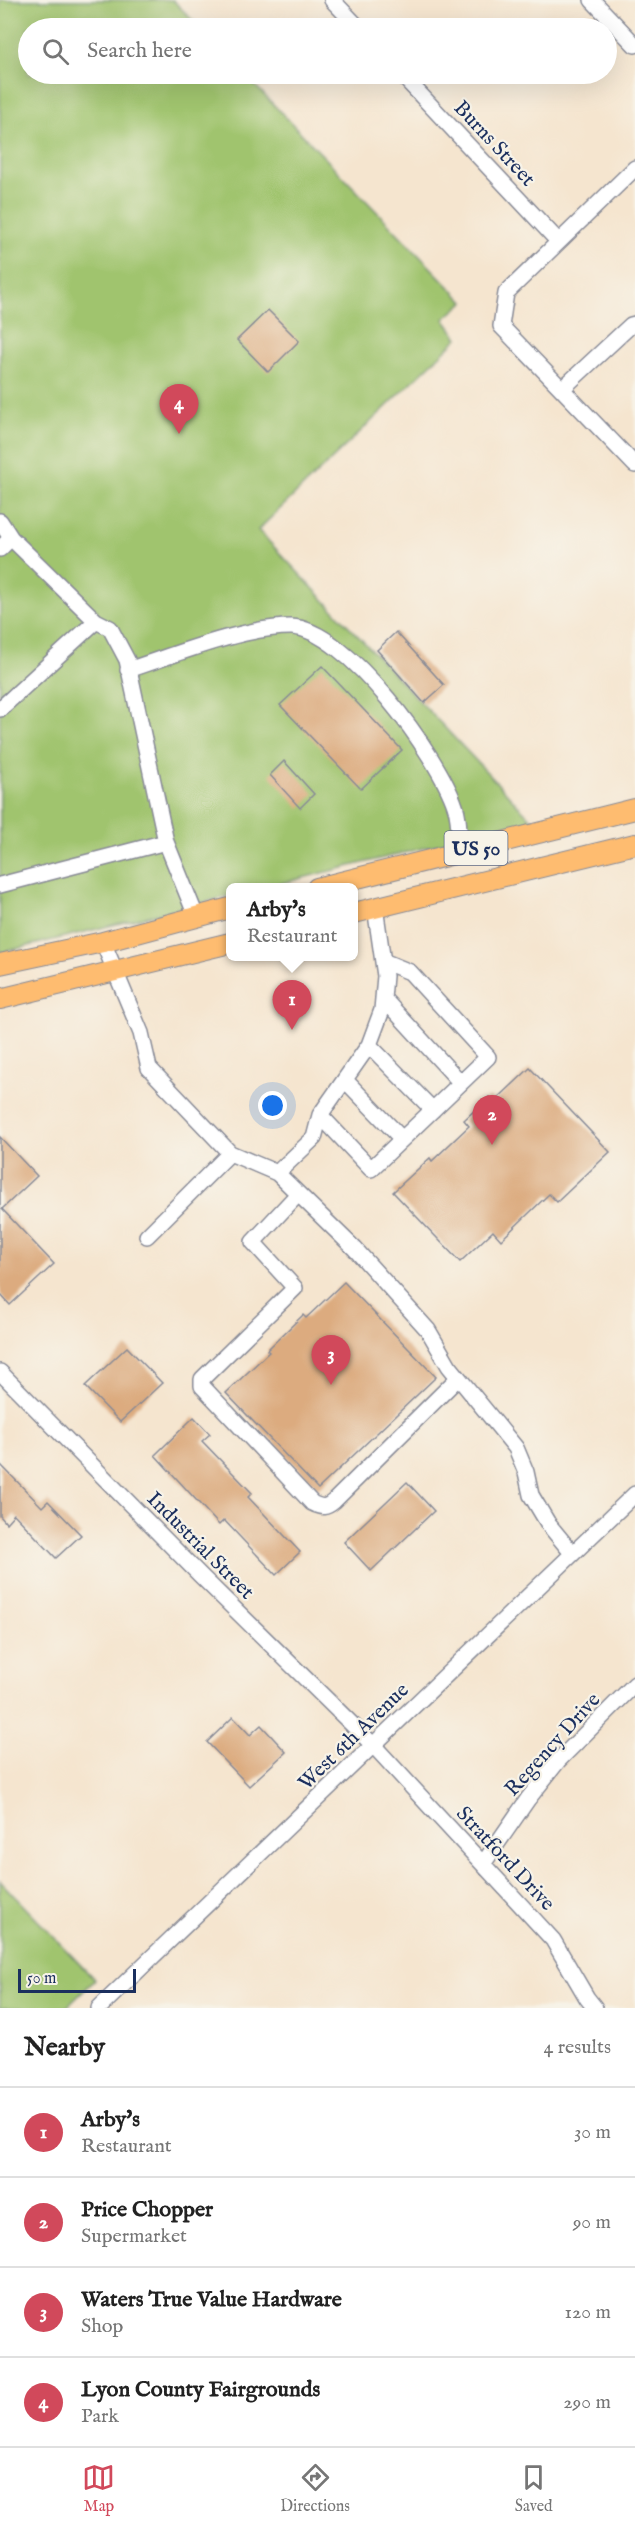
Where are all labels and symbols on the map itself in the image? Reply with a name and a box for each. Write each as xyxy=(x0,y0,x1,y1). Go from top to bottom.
street label: Burns Street xyxy=(447,95,541,193)
pin: 4 xyxy=(160,384,198,434)
road number: US 50 xyxy=(444,831,508,865)
pin: 1 xyxy=(272,980,312,1030)
your location xyxy=(258,1091,287,1120)
pin: 2 xyxy=(472,1096,512,1145)
pin: 3 xyxy=(312,1336,350,1385)
street label: Industrial Street xyxy=(140,1486,260,1606)
street label: West 6th Avenue xyxy=(293,1677,415,1797)
street label: Regency Drive xyxy=(499,1687,607,1803)
street label: Stratford Drive xyxy=(450,1801,560,1917)
scale bar xyxy=(18,1966,136,1994)

